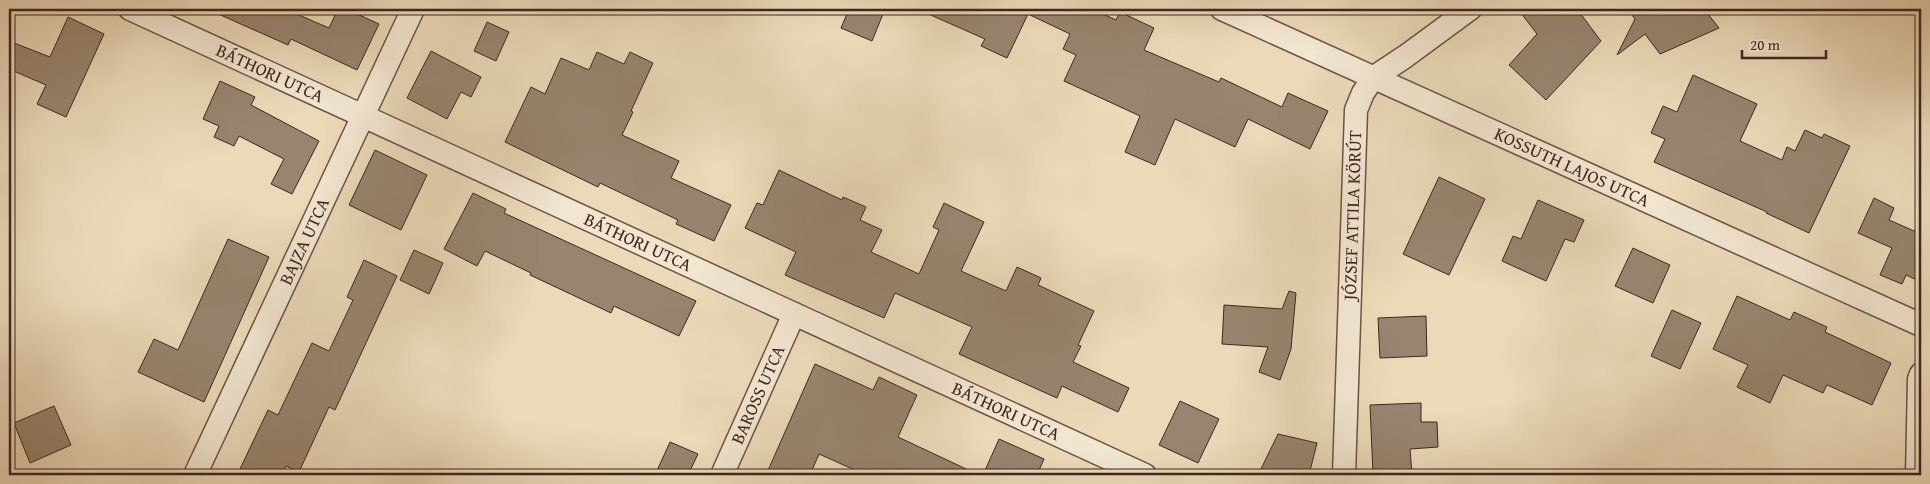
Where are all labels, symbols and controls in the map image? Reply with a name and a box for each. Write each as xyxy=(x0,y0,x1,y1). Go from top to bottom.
scale bar xyxy=(1742,28,1826,60)
text: 20 m xyxy=(1750,34,1781,55)
street label: BÁTHORI UTCA xyxy=(212,36,329,109)
street label: KOSSUTH LAJOS UTCA xyxy=(1490,120,1654,214)
street label: JÓZSEF ATTILA KÖRÚT xyxy=(1336,130,1368,303)
street label: BAJZA UTCA xyxy=(272,193,336,289)
street label: BÁTHORI UTCA xyxy=(580,205,697,278)
street label: BAROSS UTCA xyxy=(723,340,791,448)
street label: BÁTHORI UTCA xyxy=(948,374,1065,447)

